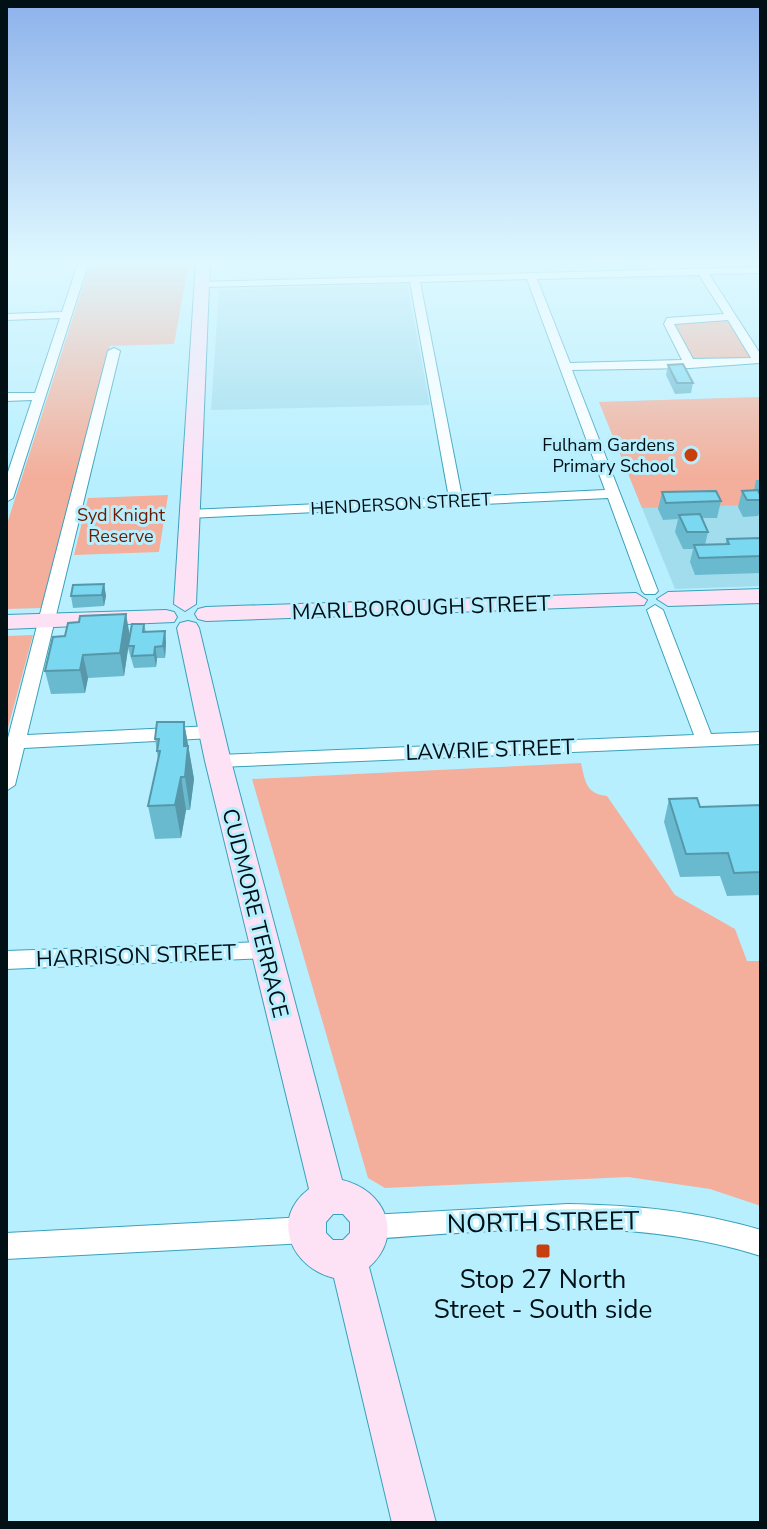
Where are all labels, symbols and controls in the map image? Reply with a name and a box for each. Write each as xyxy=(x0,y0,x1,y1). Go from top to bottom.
place label: Fulham Gardens Primary School xyxy=(542,433,676,478)
marker: Fulham Gardens Primary School xyxy=(682,446,700,464)
street label: HENDERSON STREET xyxy=(310,487,492,521)
park label: Syd Knight Reserve xyxy=(77,503,166,548)
street label: MARLBOROUGH STREET xyxy=(291,588,552,628)
street label: LAWRIE STREET xyxy=(405,732,576,768)
street label: CUDMORE TERRACE xyxy=(215,805,296,1021)
street label: HARRISON STREET xyxy=(36,937,237,974)
street label: NORTH STREET xyxy=(446,1203,640,1242)
marker: Stop 27 North Street - South side xyxy=(534,1242,552,1260)
place label: Stop 27 North Street - South side xyxy=(434,1262,652,1327)

